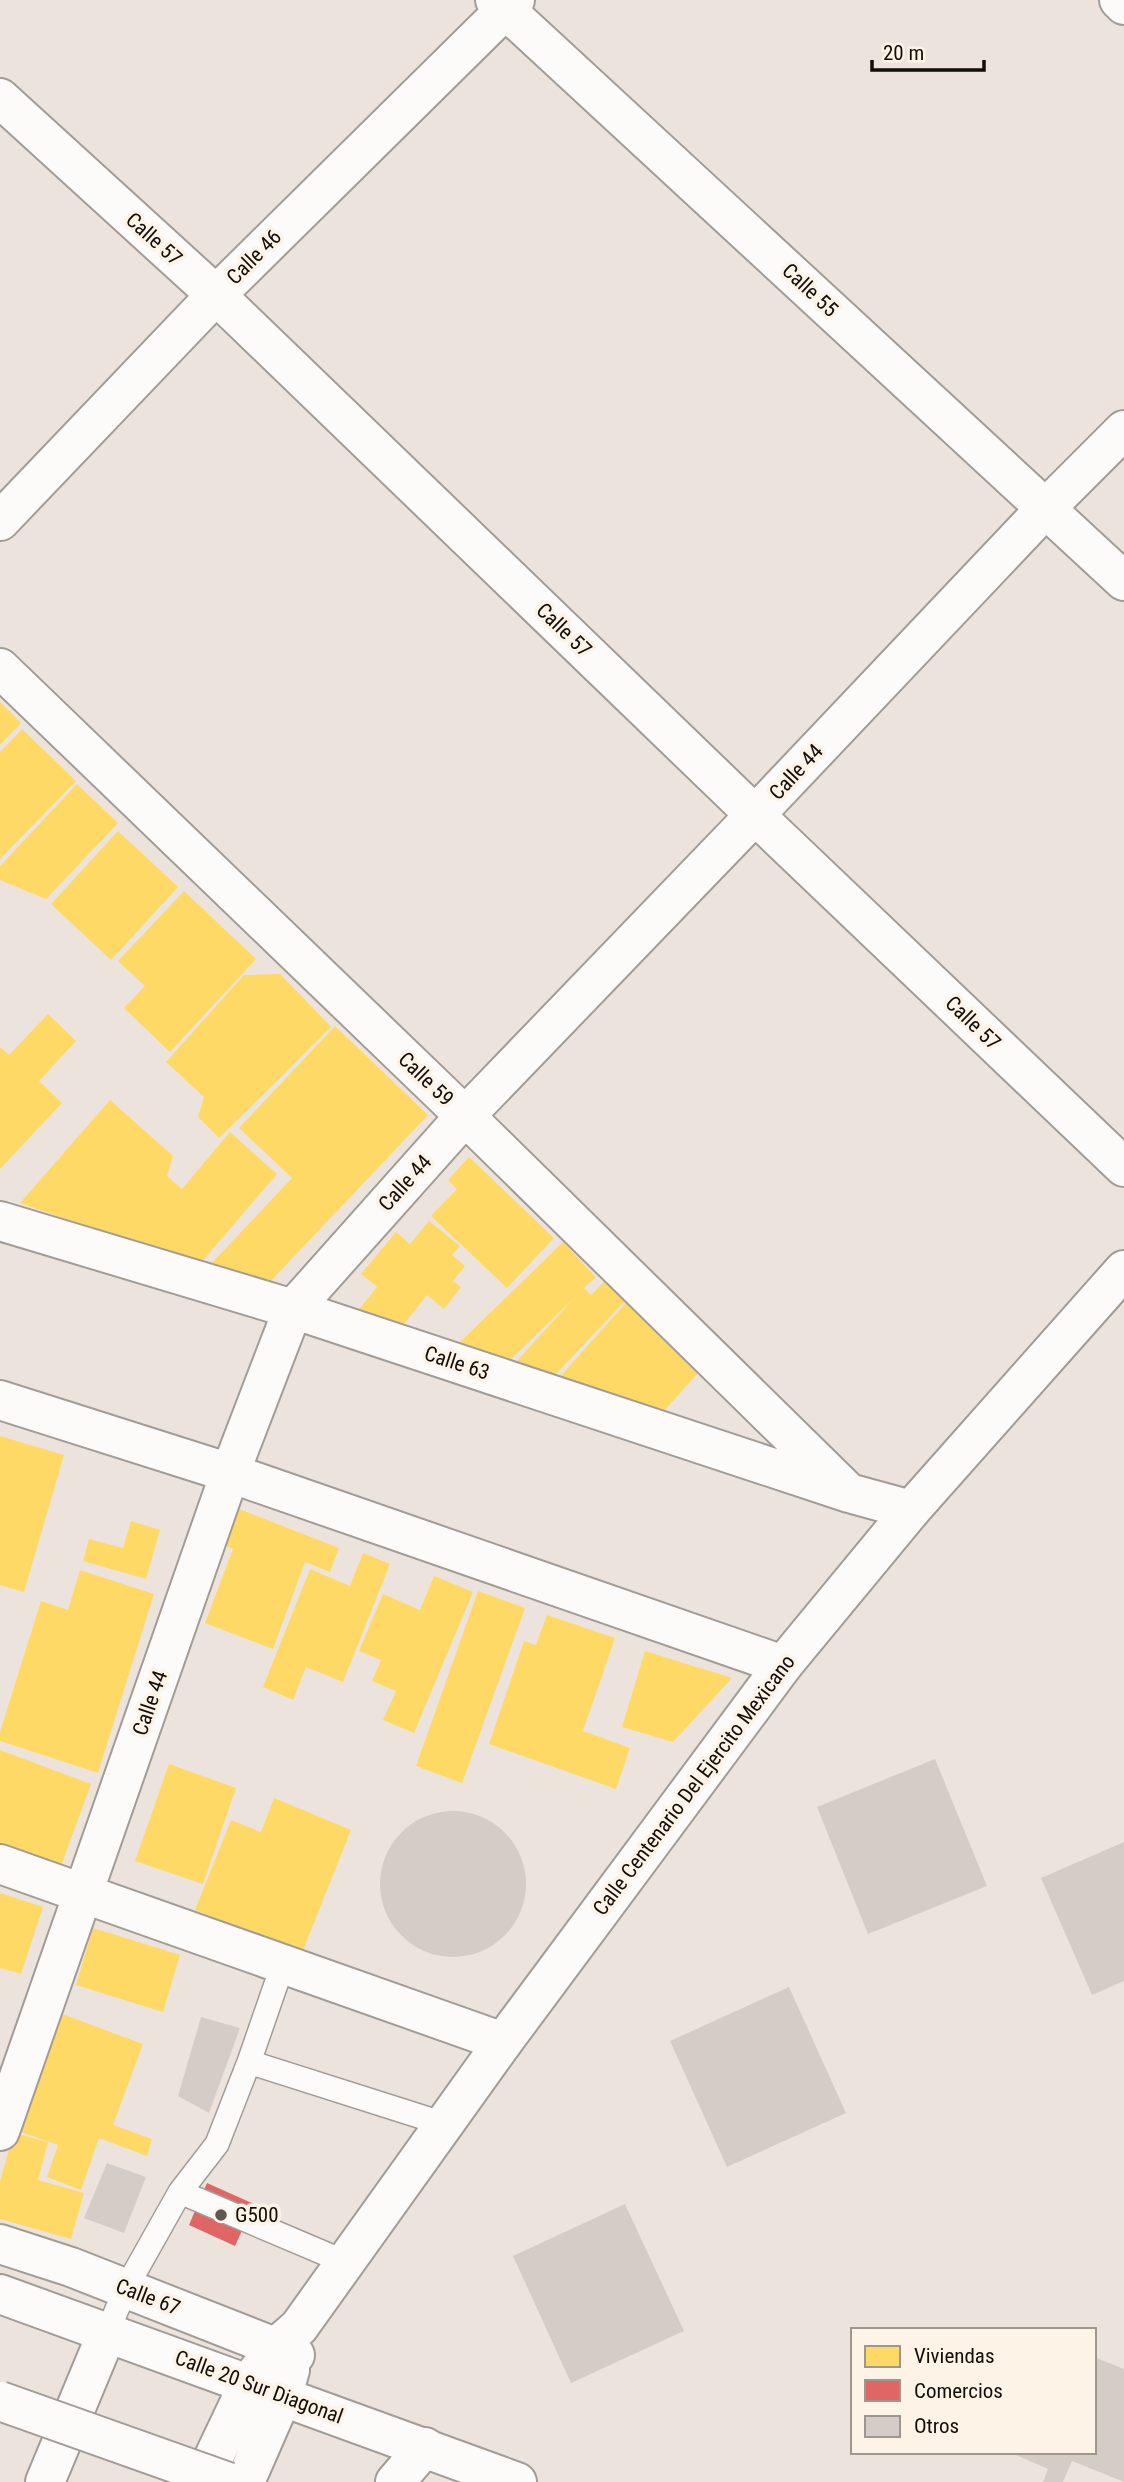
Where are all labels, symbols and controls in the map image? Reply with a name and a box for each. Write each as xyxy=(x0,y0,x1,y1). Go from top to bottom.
scale bar xyxy=(872,28,984,72)
text: 20 m xyxy=(883,41,924,65)
street label: Calle 57 xyxy=(121,208,187,270)
street label: Calle 46 xyxy=(222,225,286,289)
street label: Calle 55 xyxy=(777,258,843,322)
street label: Calle 57 xyxy=(532,598,596,662)
street label: Calle 44 xyxy=(764,739,828,805)
street label: Calle 57 xyxy=(941,991,1005,1055)
street label: Calle 59 xyxy=(394,1047,458,1111)
street label: Calle 44 xyxy=(374,1150,436,1216)
street label: Calle 63 xyxy=(421,1341,493,1385)
street label: Calle Centenario Del Ejercito Mexicano xyxy=(588,1650,800,1920)
street label: Calle 44 xyxy=(128,1667,172,1739)
place label: G500 xyxy=(235,2203,279,2227)
marker: G500 xyxy=(213,2207,229,2223)
street label: Calle 67 xyxy=(112,2274,184,2320)
legend xyxy=(851,2328,1096,2454)
text: Viviendas xyxy=(914,2344,994,2368)
street label: Calle 20 Sur Diagonal xyxy=(172,2345,346,2429)
text: Comercios xyxy=(914,2379,1003,2403)
text: Otros xyxy=(914,2414,959,2438)

